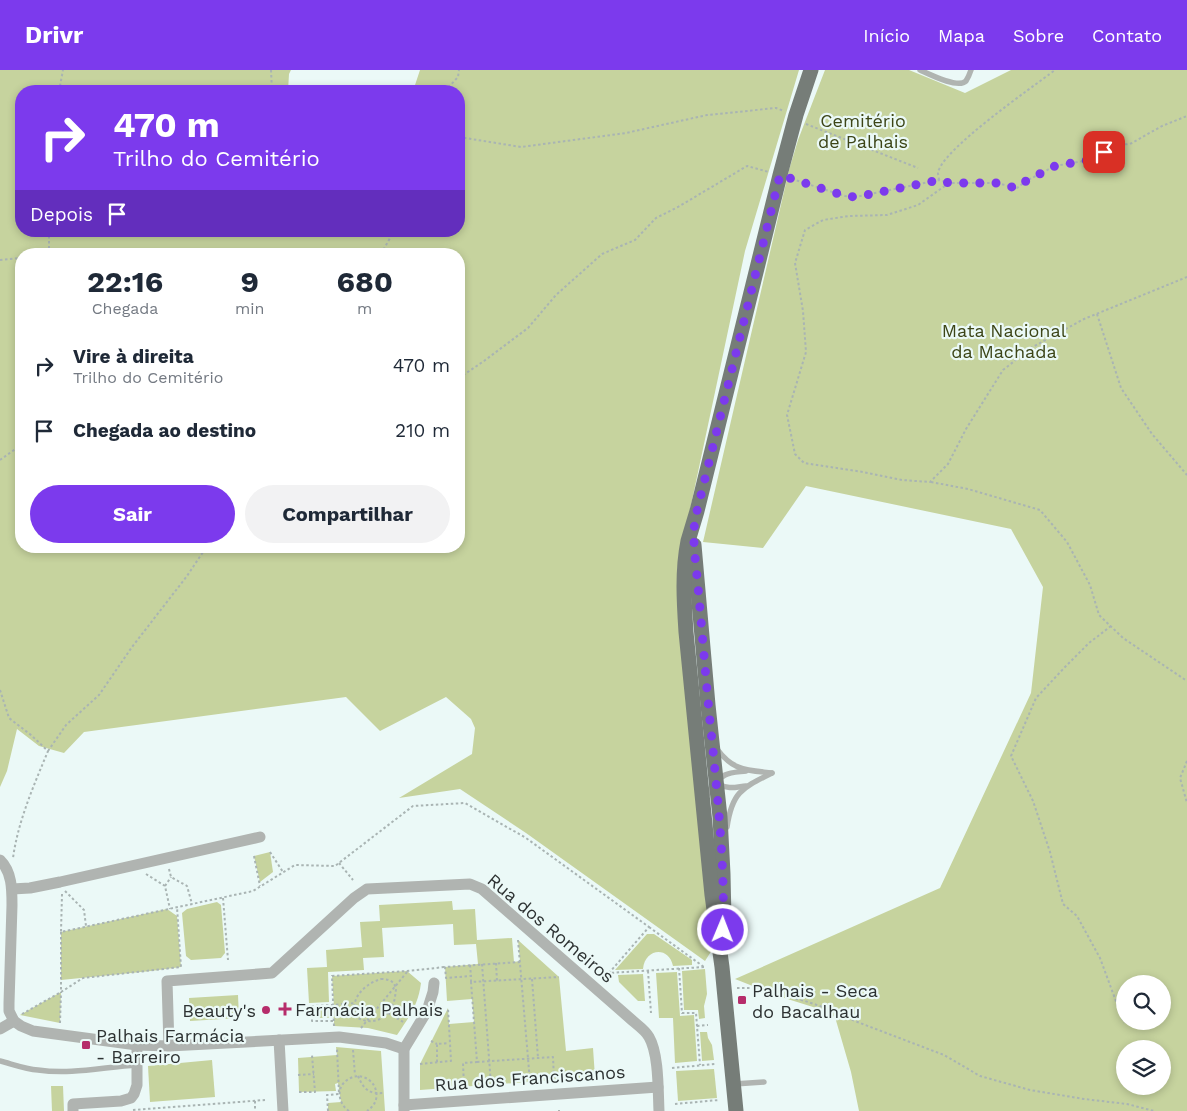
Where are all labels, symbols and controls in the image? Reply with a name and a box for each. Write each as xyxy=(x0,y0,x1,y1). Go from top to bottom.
text: Drivr xyxy=(25,21,83,49)
text: Início xyxy=(863,25,910,46)
text: Mapa xyxy=(938,25,985,46)
text: Sobre xyxy=(1013,25,1064,46)
text: Contato xyxy=(1092,25,1162,46)
text: 470 m xyxy=(113,104,220,146)
icon: right xyxy=(30,105,95,170)
park label: Cemitério de Palhais xyxy=(818,110,908,152)
pin xyxy=(1083,131,1125,173)
icon: arrive xyxy=(1090,138,1118,166)
text: Trilho do Cemitério xyxy=(113,146,320,171)
icon: arrive xyxy=(103,200,131,228)
text: Depois xyxy=(30,203,93,226)
text: 22:16 xyxy=(87,264,163,299)
text: 9 xyxy=(241,264,259,299)
text: 680 xyxy=(336,264,393,299)
text: Chegada xyxy=(92,299,158,318)
text: min xyxy=(235,299,265,318)
text: m xyxy=(357,299,372,318)
park label: Mata Nacional da Machada xyxy=(942,320,1067,362)
text: Vire à direita xyxy=(73,345,194,368)
icon: right xyxy=(30,352,58,380)
text: 470 m xyxy=(393,354,450,377)
text: Trilho do Cemitério xyxy=(73,368,223,387)
icon: arrive xyxy=(30,417,58,445)
text: Chegada ao destino xyxy=(73,419,256,442)
text: 210 m xyxy=(395,419,450,442)
button: Sair xyxy=(30,485,235,543)
button: Compartilhar xyxy=(245,485,450,543)
street label: Rua dos Romeiros xyxy=(483,869,619,987)
position arrow xyxy=(696,903,748,955)
map controls xyxy=(1116,975,1171,1095)
button: search xyxy=(1116,975,1171,1030)
place label: Palhais - Seca do Bacalhau xyxy=(752,980,878,1022)
marker: Palhais - Seca do Bacalhau xyxy=(736,994,748,1006)
place label: Farmácia Palhais xyxy=(295,999,443,1020)
place label: Beauty's xyxy=(182,1000,256,1021)
marker: Farmácia Palhais xyxy=(279,1003,291,1015)
marker: Beauty's xyxy=(260,1004,272,1016)
place label: Palhais Farmácia - Barreiro xyxy=(96,1025,244,1067)
marker: Palhais Farmácia - Barreiro xyxy=(80,1039,92,1051)
button: layers xyxy=(1116,1040,1171,1095)
street label: Rua dos Franciscanos xyxy=(434,1061,626,1095)

